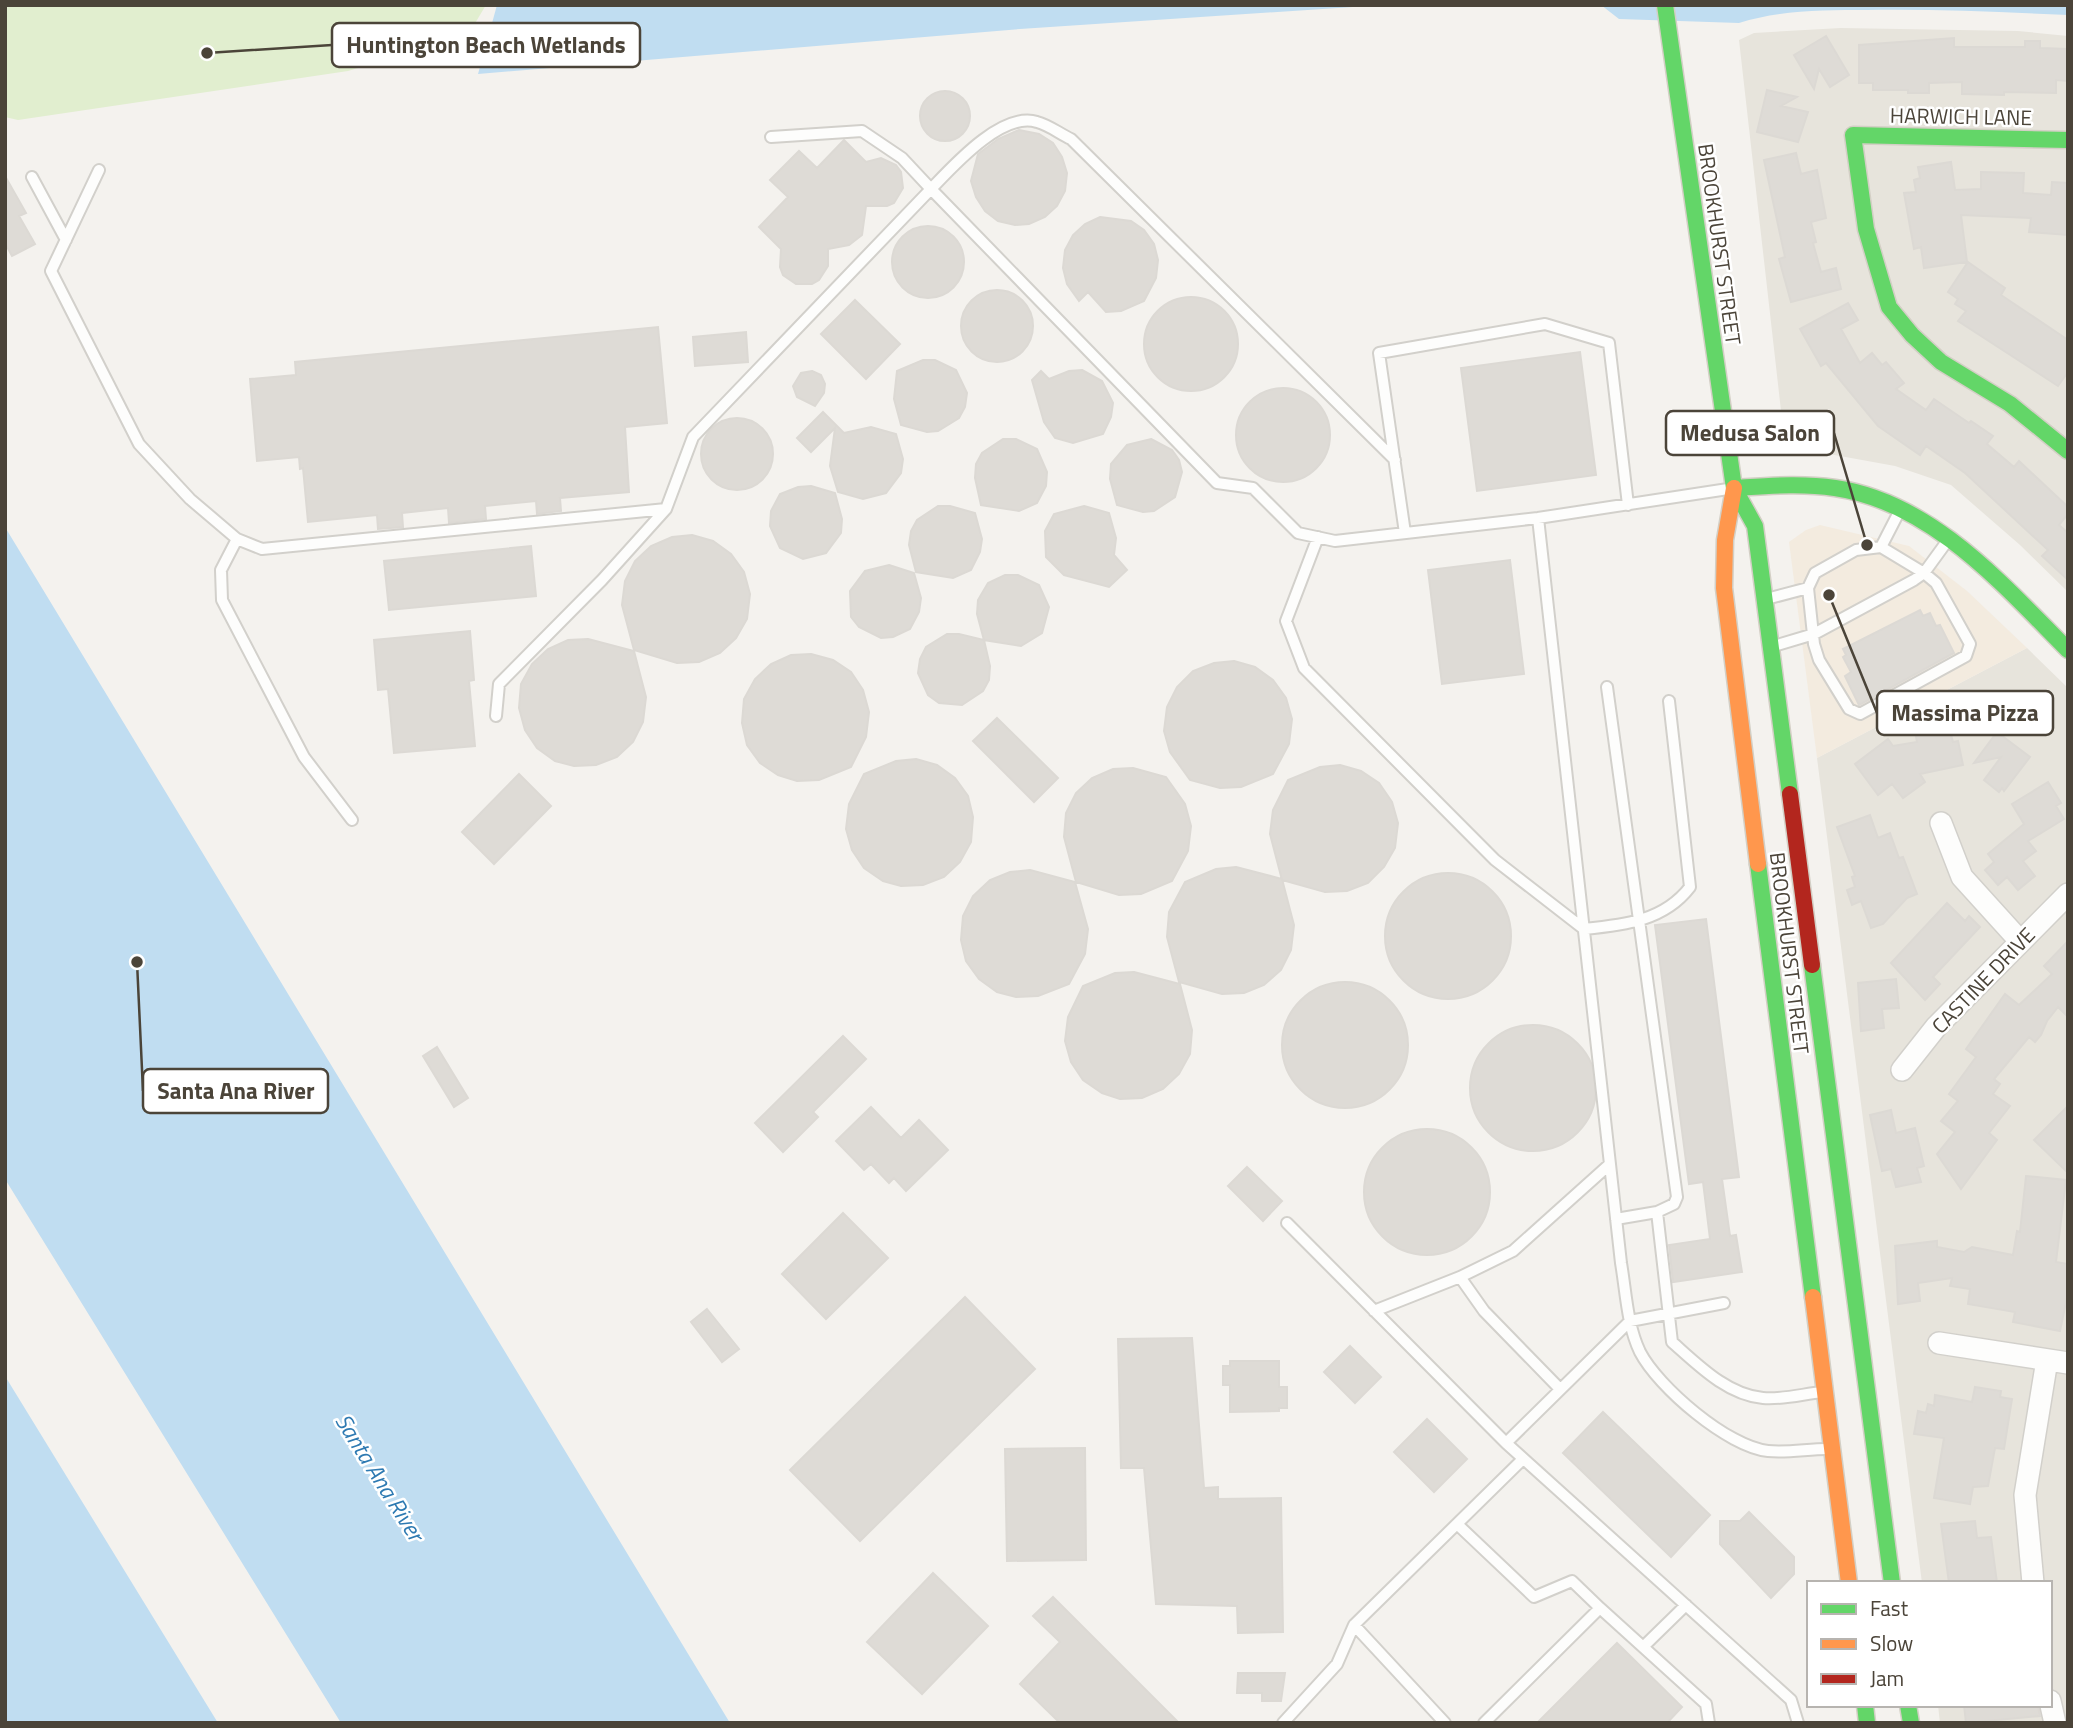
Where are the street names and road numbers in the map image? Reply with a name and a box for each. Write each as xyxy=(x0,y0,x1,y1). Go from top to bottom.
street label: HARWICH LANE xyxy=(1890,99,2032,133)
street label: BROOKHURST STREET xyxy=(1690,141,1750,347)
street label: BROOKHURST STREET xyxy=(1762,850,1818,1056)
street label: CASTINE DRIVE xyxy=(1924,919,2042,1041)

